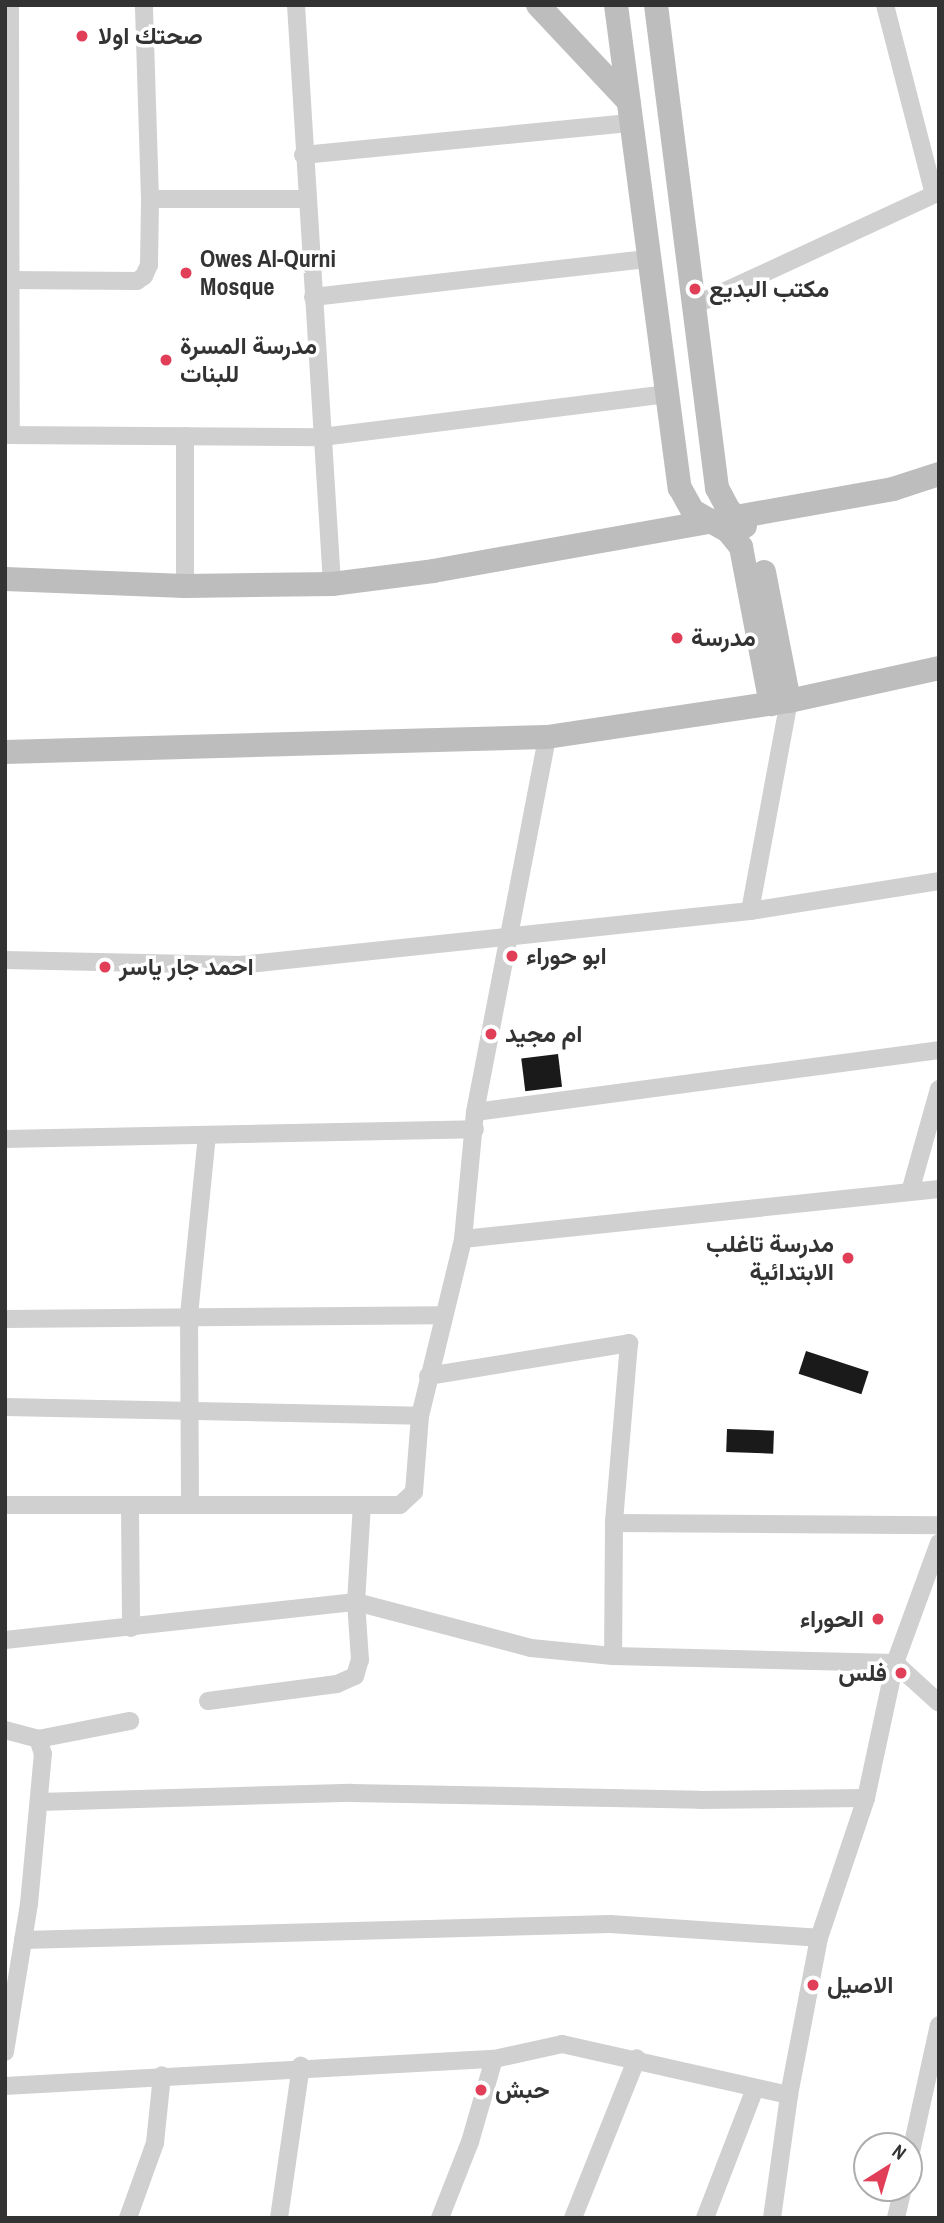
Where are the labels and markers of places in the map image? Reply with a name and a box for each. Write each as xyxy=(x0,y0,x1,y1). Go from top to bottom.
place label: صحتك اولا xyxy=(98,22,203,50)
marker: صحتك اولا xyxy=(72,26,92,46)
place label: Owes Al-Qurni Mosque xyxy=(200,245,337,301)
marker: Owes Al-Qurni Mosque xyxy=(178,265,194,281)
place label: مكتب البديع xyxy=(709,275,829,303)
marker: مكتب البديع xyxy=(687,281,703,297)
place label: مدرسة المسرة للبنات xyxy=(180,332,317,388)
marker: مدرسة المسرة للبنات xyxy=(158,352,174,368)
place label: مدرسة xyxy=(691,624,756,652)
marker: مدرسة xyxy=(669,630,685,646)
place label: ابو حوراء xyxy=(526,942,607,970)
marker: ابو حوراء xyxy=(504,948,520,964)
place label: احمد جار ياسر xyxy=(119,953,254,981)
marker: احمد جار ياسر xyxy=(97,959,113,975)
place label: ام مجيد xyxy=(505,1020,583,1048)
marker: ام مجيد xyxy=(483,1026,499,1042)
place label: مدرسة تاغلب الابتدائية xyxy=(706,1230,834,1286)
marker: مدرسة تاغلب الابتدائية xyxy=(840,1250,856,1266)
place label: الحوراء xyxy=(800,1605,864,1633)
marker: الحوراء xyxy=(870,1611,886,1627)
place label: فلس xyxy=(838,1659,887,1687)
marker: فلس xyxy=(893,1665,909,1681)
place label: الاصيل xyxy=(827,1971,894,1999)
marker: الاصيل xyxy=(805,1977,821,1993)
place label: حبش xyxy=(495,2076,550,2104)
marker: حبش xyxy=(473,2082,489,2098)

